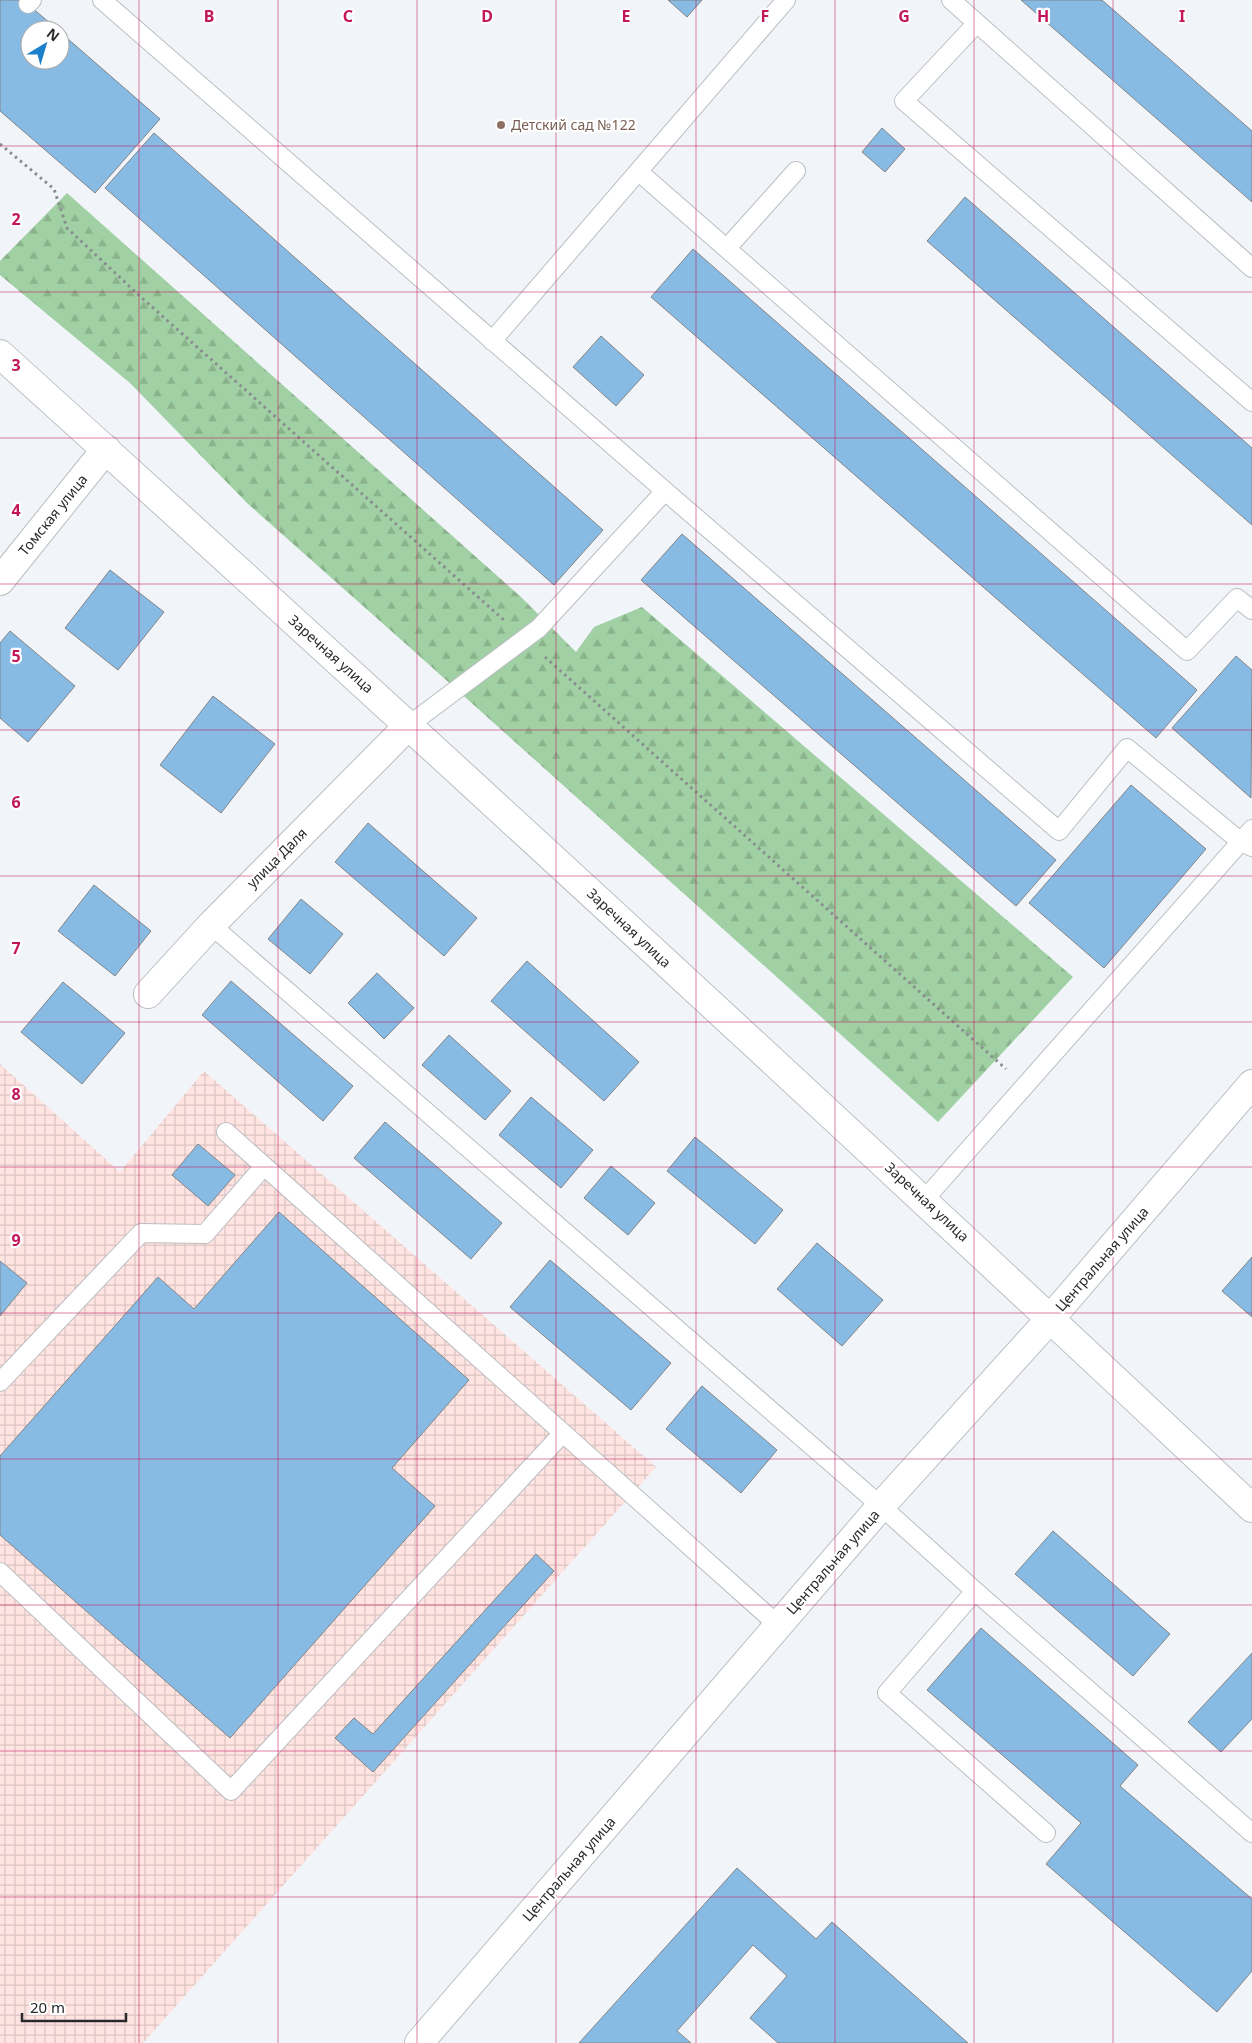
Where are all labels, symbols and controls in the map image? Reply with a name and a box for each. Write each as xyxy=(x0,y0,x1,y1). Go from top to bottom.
text: B xyxy=(204,5,214,27)
text: C xyxy=(343,5,353,27)
text: D xyxy=(481,5,493,27)
text: E xyxy=(622,5,631,27)
text: F xyxy=(761,5,769,27)
text: G xyxy=(898,5,910,27)
text: H xyxy=(1037,5,1049,27)
text: I xyxy=(1179,5,1185,27)
north arrow xyxy=(20,20,70,70)
text: N xyxy=(43,23,64,45)
place label: Детский сад №122 xyxy=(511,115,636,134)
marker: Детский сад №122 xyxy=(495,119,507,131)
text: 2 xyxy=(11,208,21,230)
text: 3 xyxy=(11,354,21,376)
street label: Томская улица xyxy=(14,470,91,559)
text: 4 xyxy=(11,499,21,521)
street label: Заречная улица xyxy=(285,610,378,697)
text: 5 xyxy=(11,645,21,667)
text: 6 xyxy=(11,791,21,813)
street label: улица Даля xyxy=(242,823,311,892)
street label: Заречная улица xyxy=(583,884,675,971)
text: 7 xyxy=(11,937,21,959)
text: 8 xyxy=(11,1083,21,1105)
street label: Заречная улица xyxy=(881,1158,973,1245)
street label: Центральная улица xyxy=(1051,1202,1152,1315)
text: 9 xyxy=(11,1229,21,1251)
street label: Центральная улица xyxy=(782,1505,883,1618)
street label: Центральная улица xyxy=(518,1812,619,1925)
scale bar xyxy=(22,1990,126,2022)
text: 20 m xyxy=(30,1997,65,2017)

